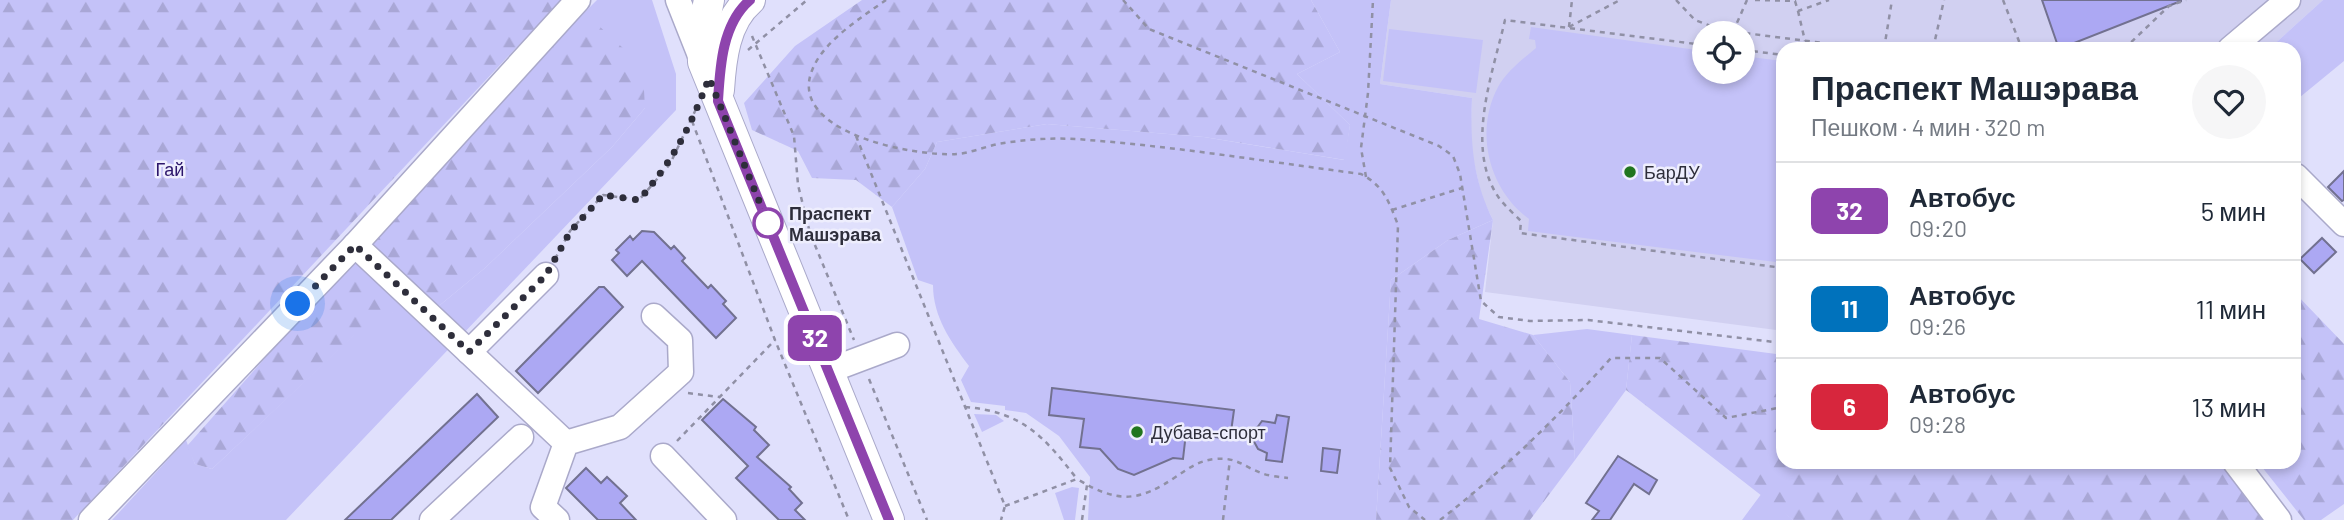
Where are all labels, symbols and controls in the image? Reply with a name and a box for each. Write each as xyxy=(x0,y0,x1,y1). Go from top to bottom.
map controls xyxy=(1692,21,1755,84)
button: locate xyxy=(1692,21,1755,84)
button: heart xyxy=(2192,65,2266,139)
text: Праспект Машэрава xyxy=(1811,67,2138,107)
text: Пешком · 4 мин · 320 m xyxy=(1811,113,2045,141)
park label: Гай xyxy=(156,158,184,180)
place label: БарДУ xyxy=(1644,161,1700,183)
marker: БарДУ xyxy=(1622,164,1638,180)
text: Автобус xyxy=(1909,181,2016,212)
text: 5 мин xyxy=(2201,195,2266,226)
text: 32 xyxy=(1836,196,1863,225)
place label: Праспект Машэрава xyxy=(789,202,882,245)
marker: Праспект Машэрава xyxy=(753,208,783,238)
text: 09:20 xyxy=(1909,214,1967,242)
text: Автобус xyxy=(1909,279,2016,310)
your location xyxy=(280,286,315,321)
text: 11 мин xyxy=(2196,293,2266,324)
text: 11 xyxy=(1841,294,1858,323)
text: 09:26 xyxy=(1909,312,1966,340)
line badge: 32 xyxy=(784,315,846,361)
text: 32 xyxy=(802,323,828,352)
text: Автобус xyxy=(1909,377,2016,408)
text: 13 мин xyxy=(2192,391,2266,422)
text: 6 xyxy=(1843,392,1856,421)
text: 09:28 xyxy=(1909,410,1966,438)
place label: Дубава-спорт xyxy=(1151,421,1266,443)
marker: Дубава-спорт xyxy=(1129,424,1145,440)

